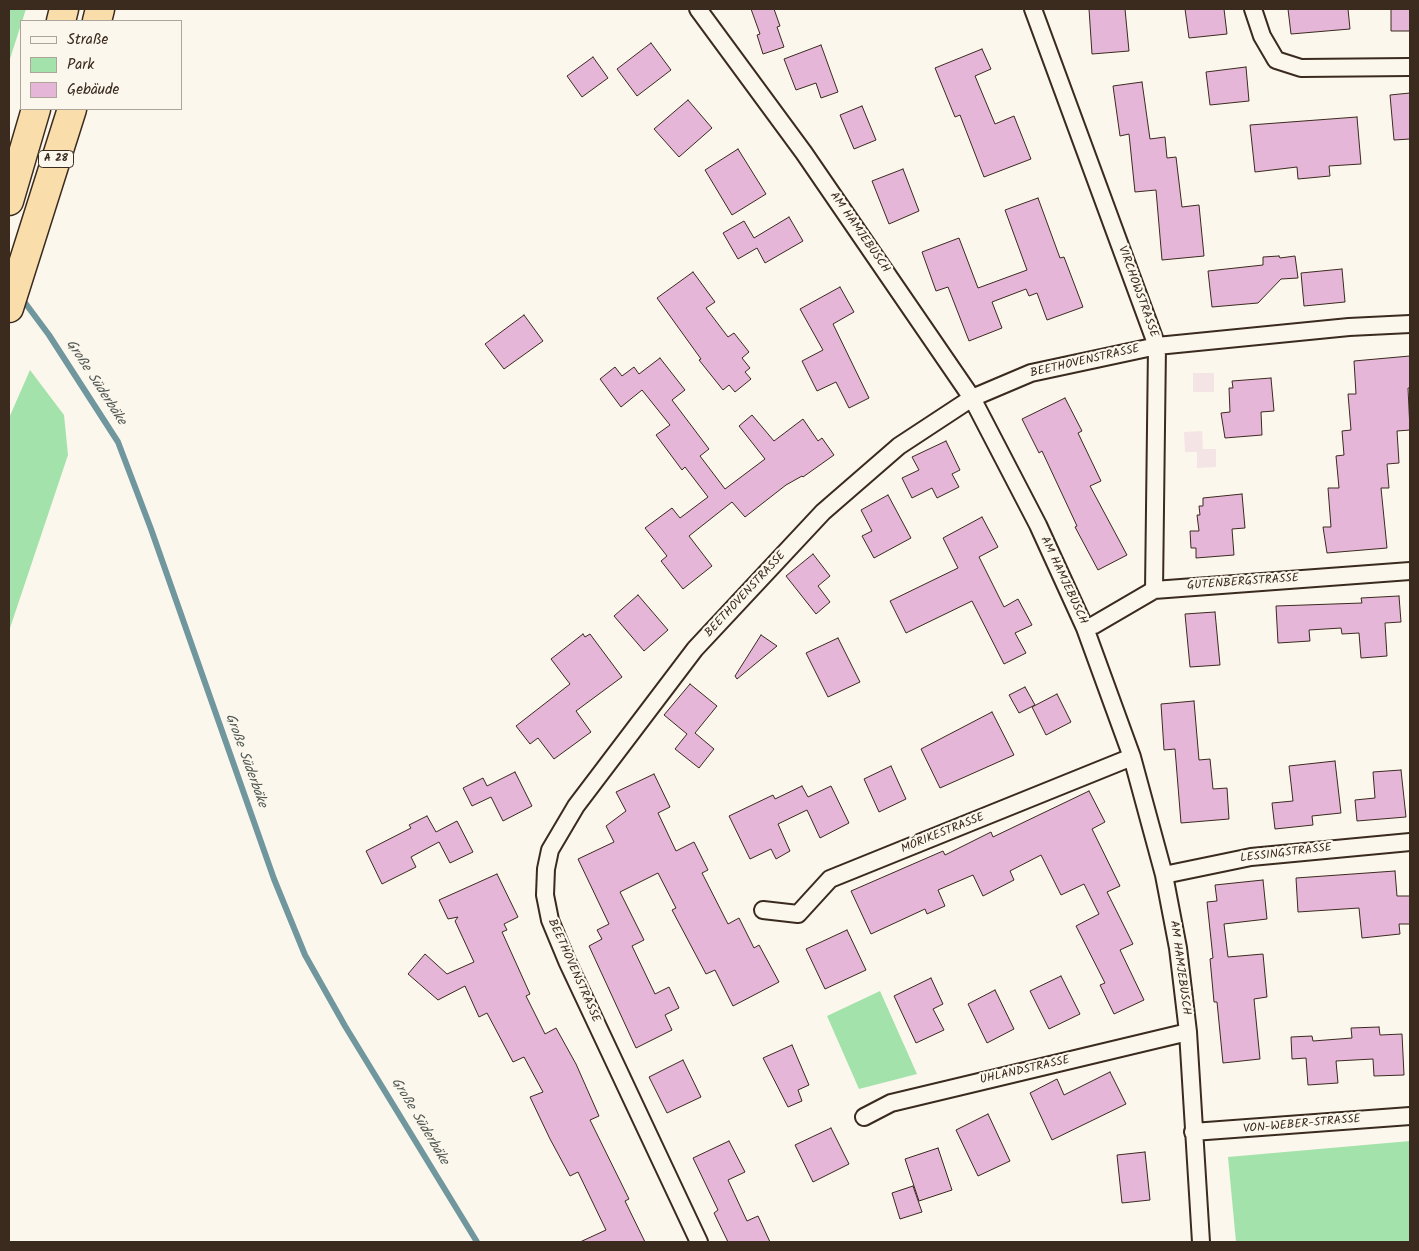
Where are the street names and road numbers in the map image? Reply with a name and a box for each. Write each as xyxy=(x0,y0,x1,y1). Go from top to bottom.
road number: A 28 xyxy=(38,150,74,168)
street label: AM HAMJEBUSCH xyxy=(826,190,892,276)
street label: VIRCHOWSTRASSE xyxy=(1114,244,1160,340)
street label: BEETHOVENSTRASSE xyxy=(1029,342,1141,382)
street label: AM HAMJEBUSCH xyxy=(1036,535,1090,627)
street label: BEETHOVENSTRASSE xyxy=(703,549,789,641)
street label: GUTENBERGSTRASSE xyxy=(1187,572,1299,594)
street label: MÖRIKESTRASSE xyxy=(899,811,987,857)
street label: LESSINGSTRASSE xyxy=(1239,841,1333,867)
street label: BEETHOVENSTRASSE xyxy=(544,917,602,1025)
street label: AM HAMJEBUSCH xyxy=(1165,920,1193,1016)
street label: UHLANDSTRASSE xyxy=(979,1054,1071,1088)
street label: VON-WEBER-STRASSE xyxy=(1243,1113,1361,1137)

